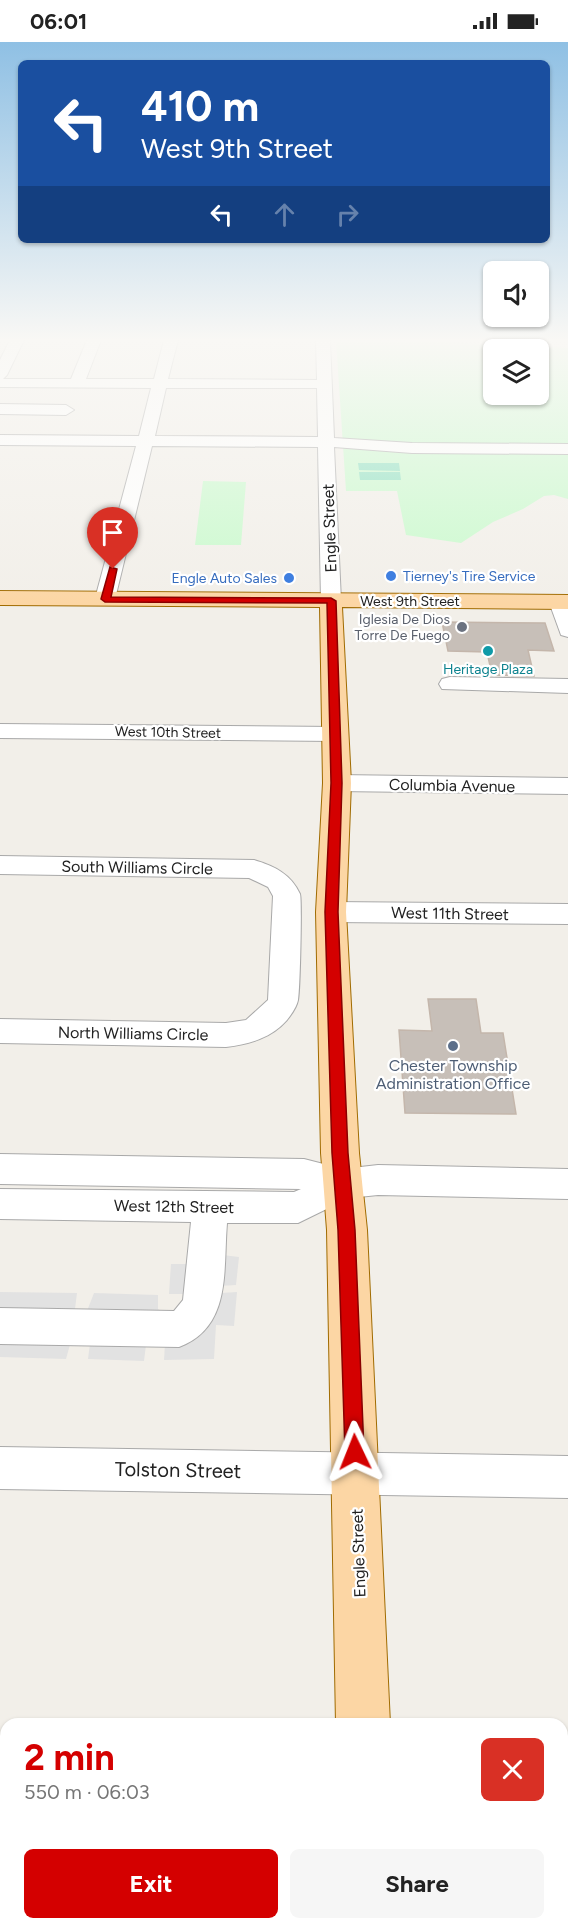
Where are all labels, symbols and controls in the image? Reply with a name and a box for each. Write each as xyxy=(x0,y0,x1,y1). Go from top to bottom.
text: 06:01 xyxy=(30,8,87,35)
text: 410 m xyxy=(141,81,259,132)
icon: left xyxy=(42,84,120,162)
text: West 9th Street xyxy=(141,132,333,165)
icon: left xyxy=(205,198,238,231)
icon: ahead xyxy=(268,198,301,231)
icon: right xyxy=(331,198,364,231)
map controls xyxy=(483,261,549,405)
button: sound xyxy=(483,261,549,327)
button: layers xyxy=(483,339,549,405)
street label: Engle Street xyxy=(318,483,341,573)
pin xyxy=(87,507,138,569)
icon: arrive xyxy=(96,516,129,549)
place label: Tierney's Tire Service xyxy=(403,568,536,585)
marker: Tierney's Tire Service xyxy=(384,569,398,583)
place label: Engle Auto Sales xyxy=(171,570,277,587)
marker: Engle Auto Sales xyxy=(282,571,296,585)
street label: West 9th Street xyxy=(360,593,460,610)
place label: Iglesia De Dios Torre De Fuego xyxy=(354,611,450,644)
marker: Iglesia De Dios Torre De Fuego xyxy=(455,620,469,634)
marker: Heritage Plaza xyxy=(481,644,495,658)
place label: Heritage Plaza xyxy=(443,661,533,678)
street label: West 10th Street xyxy=(115,723,221,742)
street label: Columbia Avenue xyxy=(389,775,516,796)
street label: South Williams Circle xyxy=(61,857,213,878)
street label: West 11th Street xyxy=(391,903,509,924)
street label: North Williams Circle xyxy=(58,1023,209,1044)
marker: Chester Township Administration Office xyxy=(446,1039,460,1053)
place label: Chester Township Administration Office xyxy=(376,1056,530,1093)
street label: West 12th Street xyxy=(114,1196,234,1217)
position arrow xyxy=(323,1420,387,1484)
street label: Tolston Street xyxy=(115,1457,241,1483)
street label: Engle Street xyxy=(347,1508,370,1598)
text: 2 min xyxy=(24,1736,115,1779)
button: close xyxy=(481,1738,544,1801)
text: 550 m · 06:03 xyxy=(24,1780,150,1804)
button: Exit xyxy=(24,1849,278,1918)
button: Share xyxy=(290,1849,544,1918)

